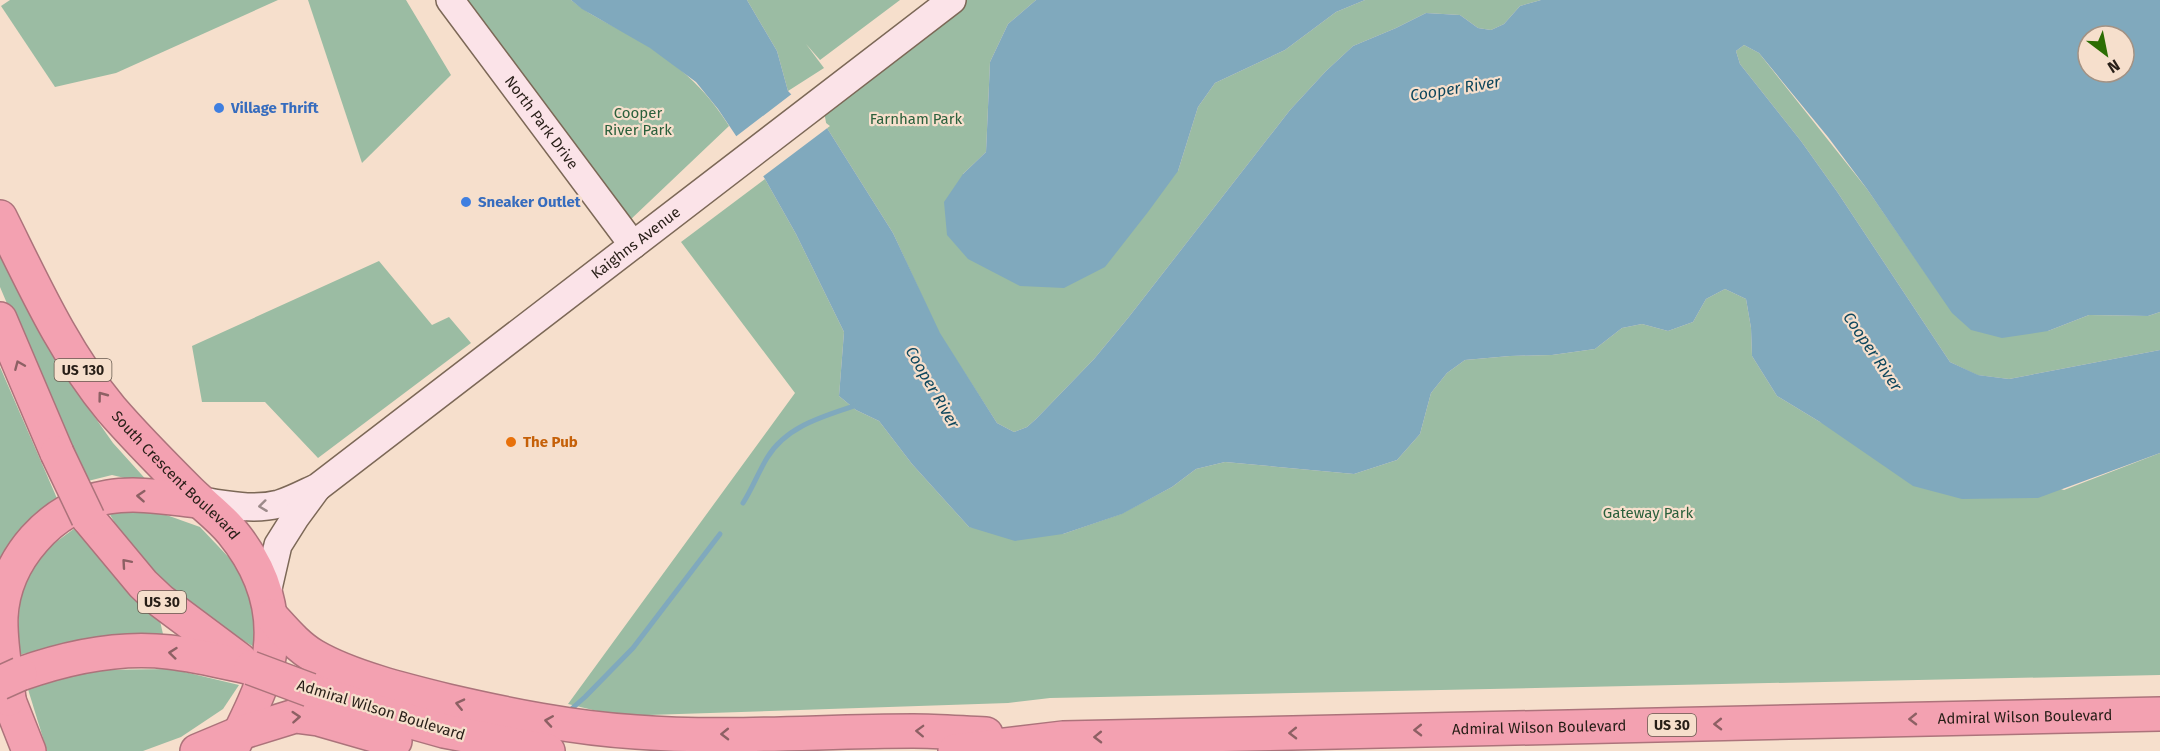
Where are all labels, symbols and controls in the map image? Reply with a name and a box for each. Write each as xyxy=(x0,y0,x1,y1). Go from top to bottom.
north arrow xyxy=(2076,24,2136,84)
text: N xyxy=(2104,55,2123,77)
street label: North Park Drive xyxy=(501,72,582,173)
water label: Cooper River xyxy=(1409,72,1502,105)
place label: Village Thrift xyxy=(230,99,319,117)
marker: Village Thrift xyxy=(212,101,226,115)
park label: Cooper River Park xyxy=(604,104,672,139)
park label: Farnham Park xyxy=(870,110,963,128)
place label: Sneaker Outlet xyxy=(478,193,581,211)
marker: Sneaker Outlet xyxy=(459,195,473,209)
street label: Kaighns Avenue xyxy=(588,203,684,283)
water label: Cooper River xyxy=(1839,308,1906,395)
water label: Cooper River xyxy=(902,343,964,432)
road number: US 130 xyxy=(54,359,112,381)
one-way arrow xyxy=(15,361,27,372)
one-way arrow xyxy=(98,392,109,403)
street label: South Crescent Boulevard xyxy=(108,407,244,543)
place label: The Pub xyxy=(523,433,578,451)
marker: The Pub xyxy=(504,435,518,449)
one-way arrow xyxy=(136,490,145,503)
one-way arrow xyxy=(258,499,268,512)
park label: Gateway Park xyxy=(1603,504,1694,522)
one-way arrow xyxy=(122,559,133,570)
road number: US 30 xyxy=(138,591,186,613)
one-way arrow xyxy=(168,647,177,660)
street label: Admiral Wilson Boulevard xyxy=(295,676,467,744)
one-way arrow xyxy=(455,698,465,711)
street label: Admiral Wilson Boulevard xyxy=(1937,706,2113,728)
one-way arrow xyxy=(291,711,300,724)
one-way arrow xyxy=(1909,713,1918,726)
road number: US 30 xyxy=(1648,714,1696,736)
one-way arrow xyxy=(544,716,554,728)
street label: Admiral Wilson Boulevard xyxy=(1452,717,1627,738)
one-way arrow xyxy=(1714,717,1723,730)
one-way arrow xyxy=(1414,724,1423,736)
one-way arrow xyxy=(916,725,925,738)
one-way arrow xyxy=(1288,726,1297,739)
one-way arrow xyxy=(721,728,730,740)
one-way arrow xyxy=(1093,731,1102,743)

